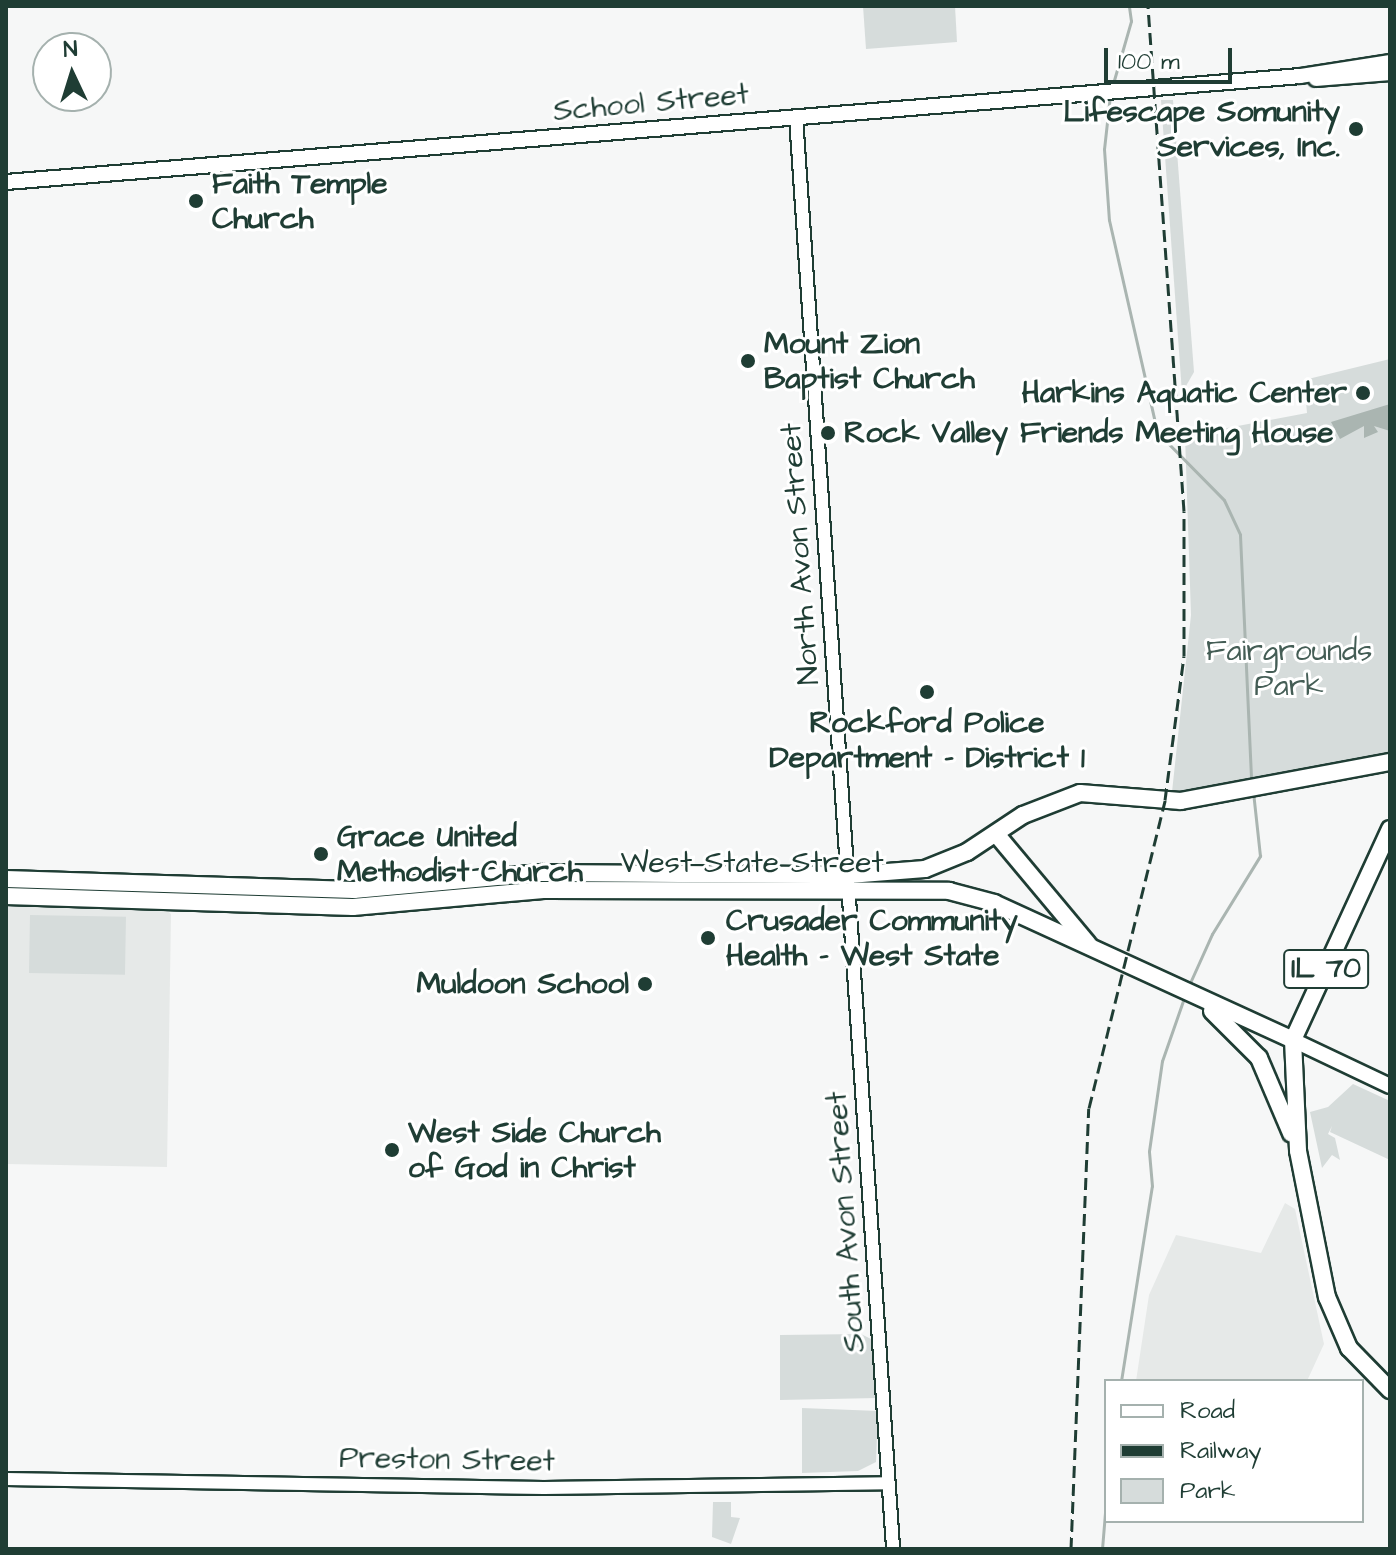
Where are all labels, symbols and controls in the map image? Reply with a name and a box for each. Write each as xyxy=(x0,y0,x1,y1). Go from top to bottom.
north arrow xyxy=(32,32,112,112)
scale bar xyxy=(1108,32,1236,82)
text: N xyxy=(62,34,78,65)
text: 100 m xyxy=(1118,45,1180,79)
street label: School Street xyxy=(552,77,750,129)
place label: Lifescape Somunity Services, Inc. xyxy=(1064,94,1340,164)
marker: Lifescape Somunity Services, Inc. xyxy=(1347,120,1365,138)
place label: Faith Temple Church xyxy=(212,166,387,236)
marker: Faith Temple Church xyxy=(187,192,205,210)
place label: Mount Zion Baptist Church xyxy=(764,326,975,396)
marker: Mount Zion Baptist Church xyxy=(739,352,757,370)
place label: Harkins Aquatic Center xyxy=(1022,375,1347,411)
marker: Harkins Aquatic Center xyxy=(1354,384,1372,402)
place label: Rock Valley Friends Meeting House xyxy=(844,415,1333,451)
street label: North Avon Street xyxy=(773,422,827,686)
marker: Rock Valley Friends Meeting House xyxy=(819,424,837,442)
park label: Fairgrounds Park xyxy=(1206,633,1372,704)
marker: Rockford Police Department - District 1 xyxy=(918,683,936,701)
place label: Rockford Police Department - District 1 xyxy=(769,705,1085,776)
place label: Grace United Methodist Church xyxy=(337,819,583,890)
marker: Grace United Methodist Church xyxy=(312,845,330,863)
street label: West State Street xyxy=(620,845,884,881)
place label: Crusader Community Health - West State xyxy=(726,903,1018,974)
marker: Crusader Community Health - West State xyxy=(697,927,719,949)
road number: IL 70 xyxy=(1282,945,1370,993)
place label: Muldoon School xyxy=(417,966,629,1002)
marker: Muldoon School xyxy=(636,975,654,993)
street label: South Avon Street xyxy=(819,1090,873,1354)
place label: West Side Church of God in Christ xyxy=(408,1115,661,1186)
marker: West Side Church of God in Christ xyxy=(383,1141,401,1159)
legend xyxy=(1104,1379,1364,1523)
text: Road xyxy=(1180,1394,1235,1428)
text: Railway xyxy=(1180,1434,1262,1468)
street label: Preston Street xyxy=(339,1440,555,1480)
text: Park xyxy=(1180,1474,1236,1508)

